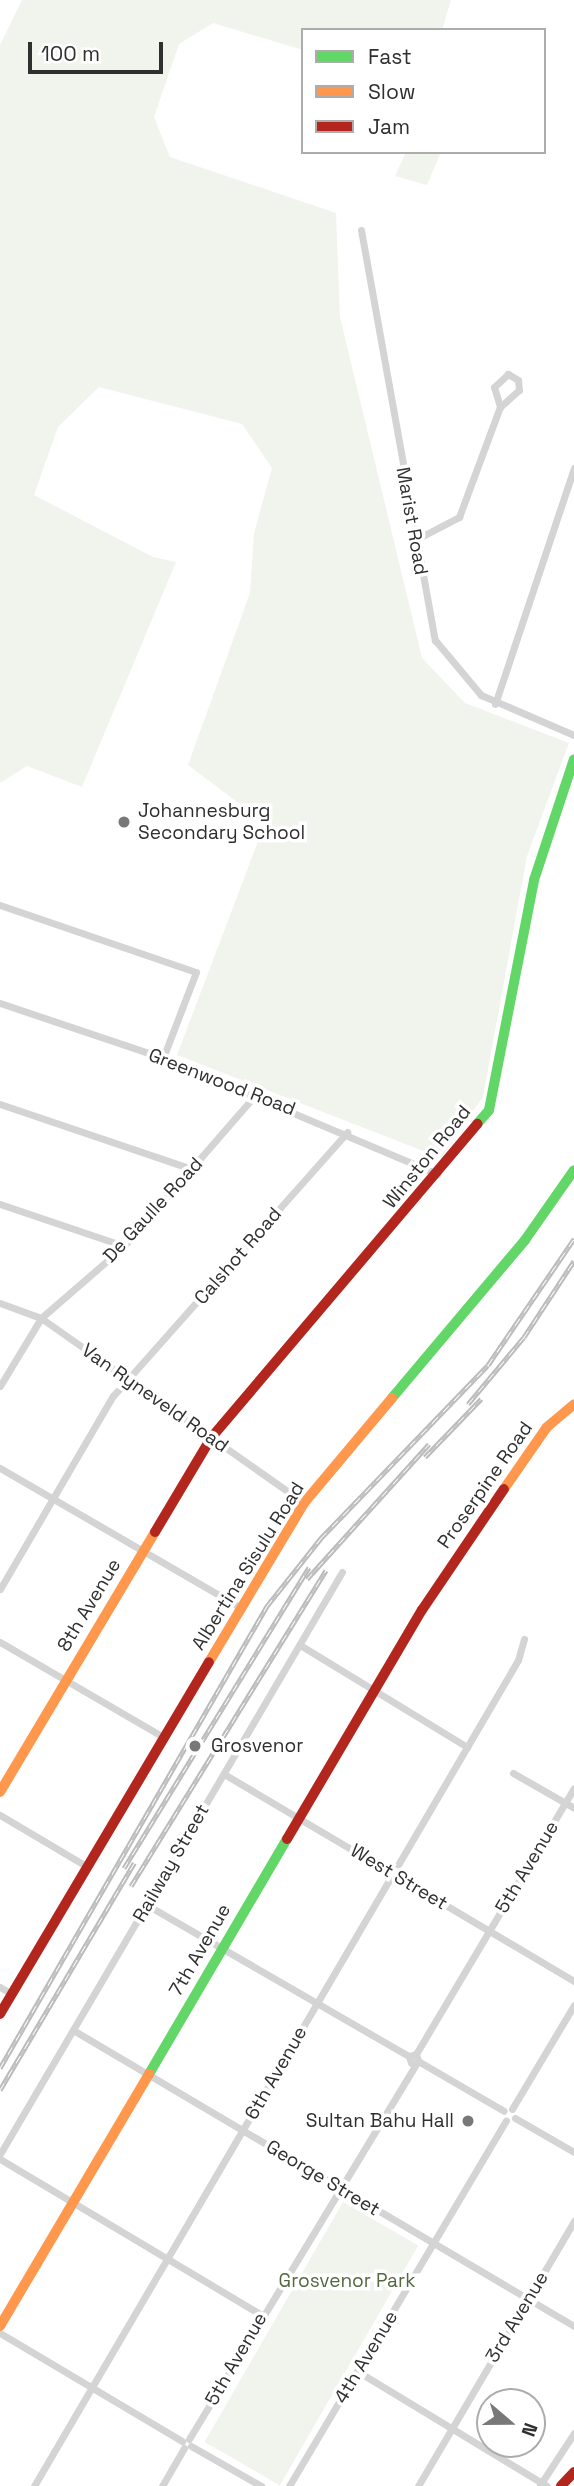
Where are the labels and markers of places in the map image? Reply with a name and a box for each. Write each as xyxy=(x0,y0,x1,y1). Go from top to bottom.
place label: Johannesburg Secondary School xyxy=(138,800,305,844)
marker: Johannesburg Secondary School xyxy=(116,814,132,830)
place label: Grosvenor xyxy=(211,1735,303,1757)
marker: Grosvenor xyxy=(185,1736,205,1756)
place label: Sultan Bahu Hall xyxy=(306,2110,454,2132)
marker: Sultan Bahu Hall xyxy=(460,2113,476,2129)

